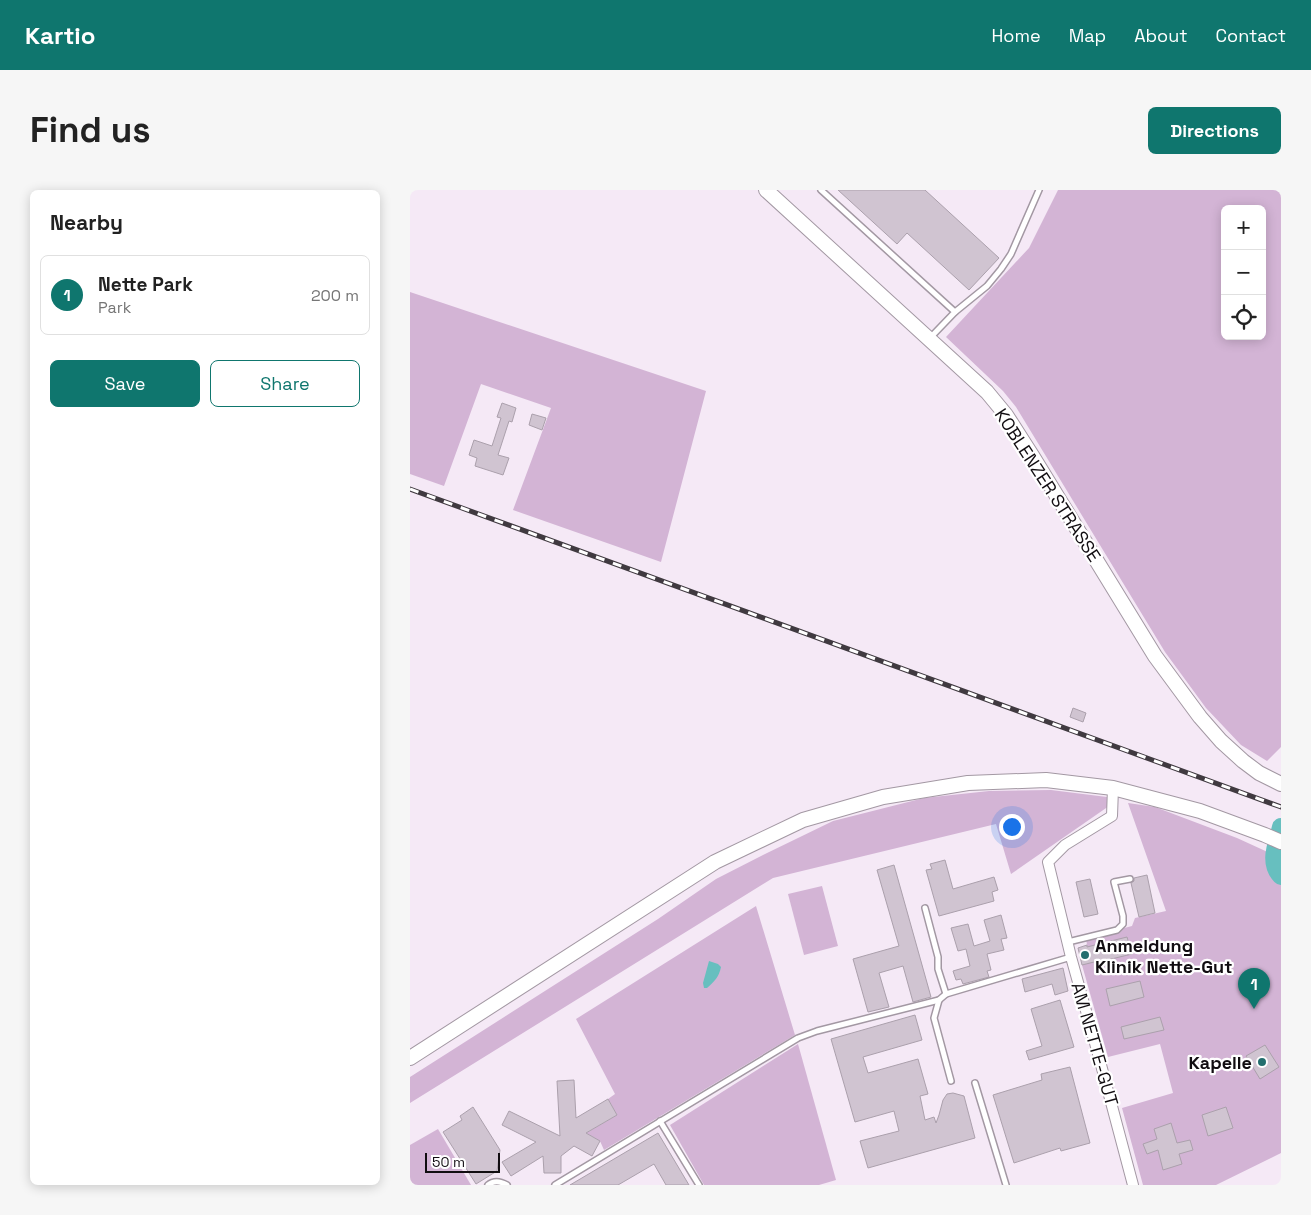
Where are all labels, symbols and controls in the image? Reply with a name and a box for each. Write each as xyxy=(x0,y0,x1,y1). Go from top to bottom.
text: Kartio xyxy=(25,20,95,51)
text: Home xyxy=(992,24,1041,47)
text: Map xyxy=(1069,24,1106,47)
text: About xyxy=(1134,24,1188,47)
text: Contact xyxy=(1216,24,1286,47)
button: Directions xyxy=(1148,107,1281,154)
text: Find us xyxy=(30,108,151,152)
map controls xyxy=(1221,205,1266,340)
button: + xyxy=(1221,205,1266,250)
text: Nearby xyxy=(50,209,123,236)
button: − xyxy=(1221,250,1266,295)
text: Nette Park xyxy=(98,272,193,297)
text: 1 xyxy=(63,285,71,306)
text: 200 m xyxy=(311,285,359,306)
button: locate xyxy=(1221,295,1266,340)
text: Park xyxy=(98,297,131,318)
button: Save xyxy=(50,360,200,407)
button: Share xyxy=(210,360,360,407)
street label: KOBLENZER STRASSE xyxy=(990,404,1106,566)
your location xyxy=(999,814,1025,840)
place label: Anmeldung Klinik Nette-Gut xyxy=(1095,934,1232,978)
marker: Anmeldung Klinik Nette-Gut xyxy=(1079,949,1091,961)
pin: 1 xyxy=(1238,968,1270,1009)
street label: AM NETTE-GUT xyxy=(1066,980,1124,1109)
place label: Kapelle xyxy=(1188,1051,1252,1074)
marker: Kapelle xyxy=(1256,1056,1268,1068)
scale bar xyxy=(425,1150,500,1173)
text: 50 m xyxy=(432,1153,465,1171)

